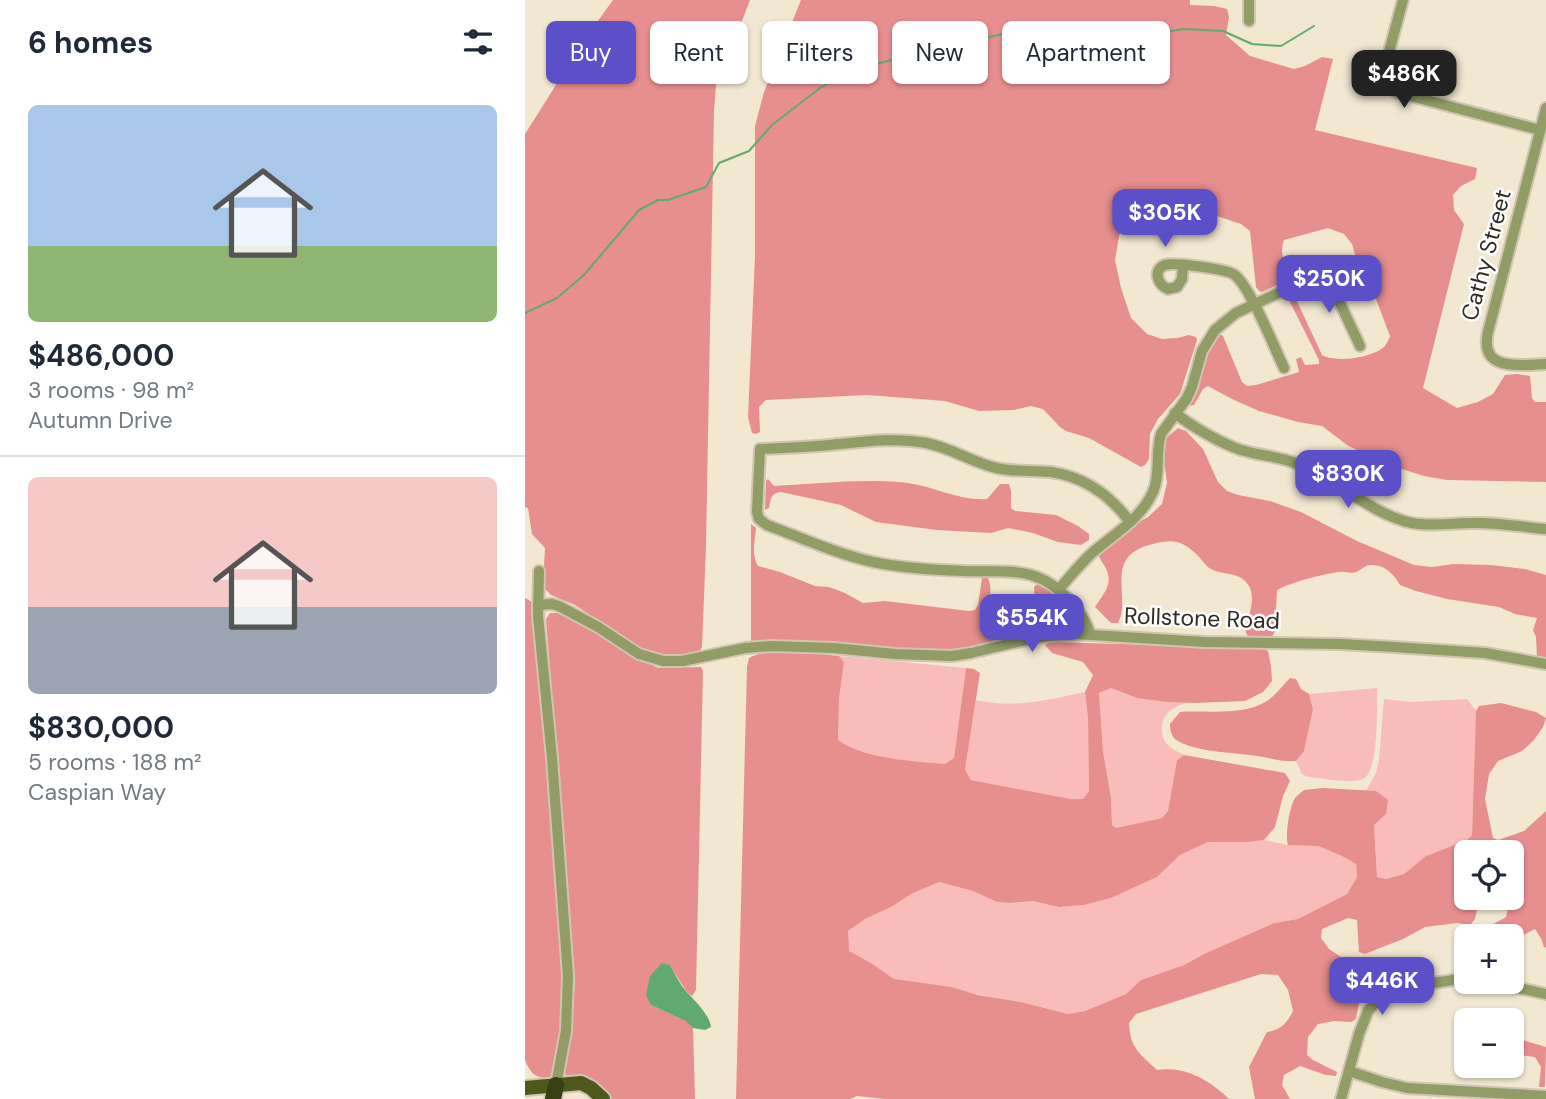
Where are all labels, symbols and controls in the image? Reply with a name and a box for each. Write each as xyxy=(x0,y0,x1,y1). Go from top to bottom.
chip: Buy xyxy=(546,21,636,84)
chip: Rent xyxy=(650,21,748,84)
chip: Filters xyxy=(762,21,878,84)
chip: New xyxy=(892,21,988,84)
chip: Apartment xyxy=(1002,21,1170,84)
text: 6 homes xyxy=(28,23,153,62)
icon: filters xyxy=(459,23,497,61)
pin: $486K xyxy=(1355,50,1453,110)
text: $486K xyxy=(1367,58,1441,88)
icon: home xyxy=(200,150,326,276)
street label: Cathy Street xyxy=(1454,186,1518,324)
pin: $305K xyxy=(1116,190,1214,249)
text: $305K xyxy=(1128,197,1202,227)
pin: $250K xyxy=(1280,256,1378,315)
text: $250K xyxy=(1293,263,1365,293)
text: $486,000 xyxy=(28,336,174,375)
text: 3 rooms · 98 m² xyxy=(28,375,194,405)
text: Autumn Drive xyxy=(28,405,173,435)
pin: $830K xyxy=(1299,450,1397,510)
text: $830K xyxy=(1311,458,1385,488)
icon: home xyxy=(200,522,326,648)
pin: $554K xyxy=(983,594,1081,654)
street label: Rollstone Road xyxy=(1123,600,1281,636)
text: $554K xyxy=(996,602,1068,632)
text: $830,000 xyxy=(28,708,174,747)
text: 5 rooms · 188 m² xyxy=(28,747,202,777)
text: Caspian Way xyxy=(28,777,166,807)
map controls xyxy=(1454,840,1524,1078)
button: locate xyxy=(1454,840,1524,910)
button: + xyxy=(1454,924,1524,994)
pin: $446K xyxy=(1333,958,1431,1017)
text: $446K xyxy=(1345,965,1419,995)
button: − xyxy=(1454,1008,1524,1078)

